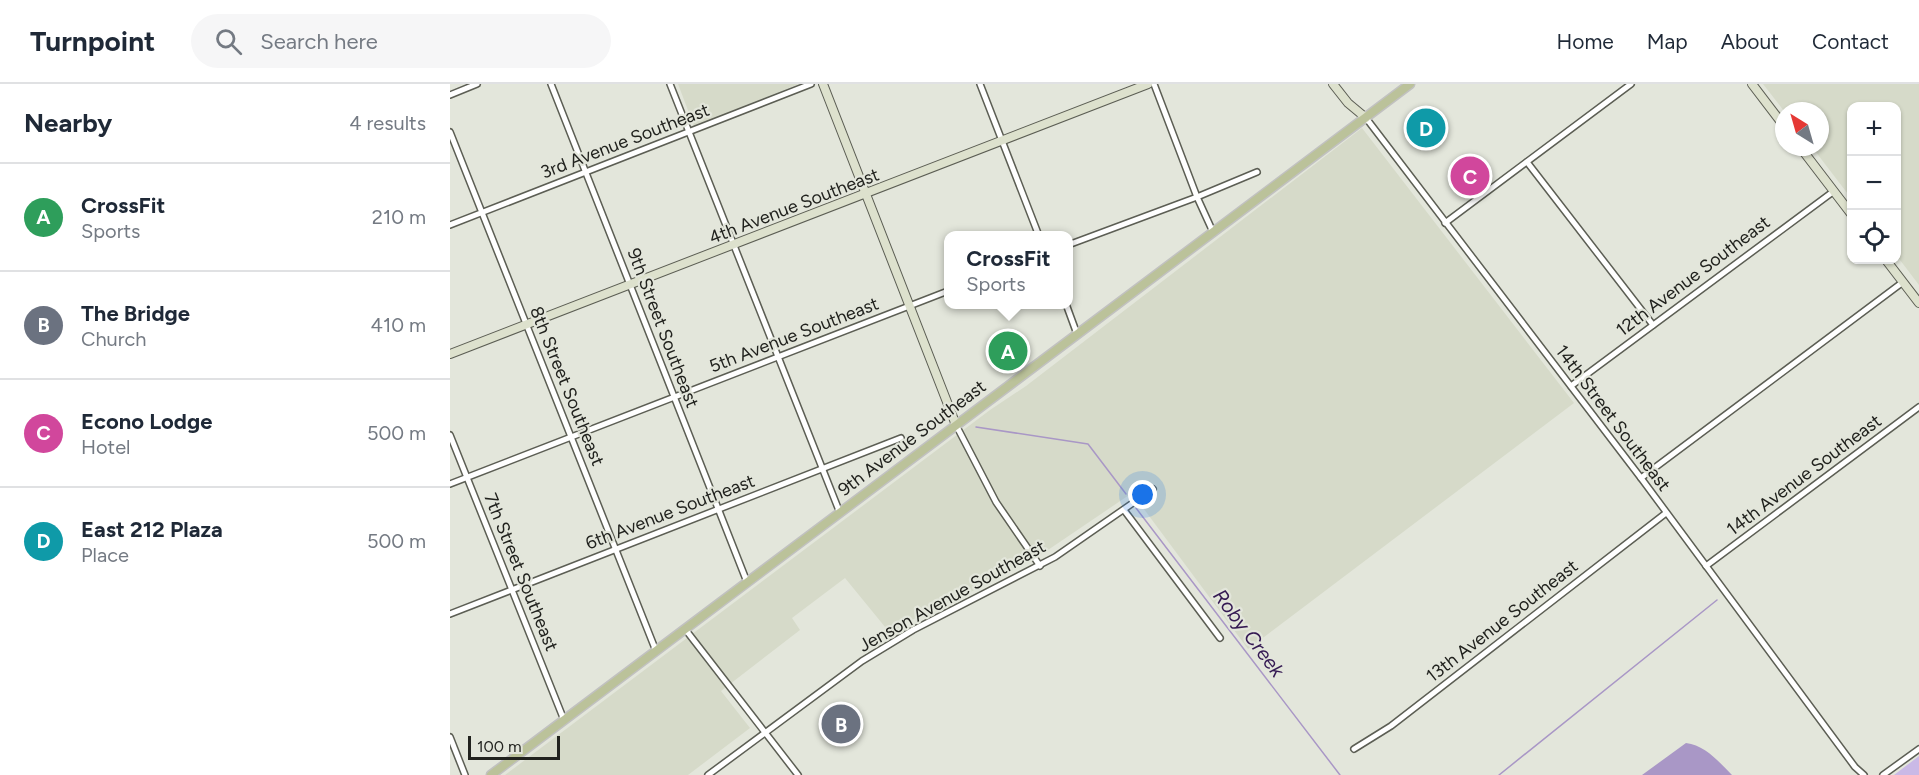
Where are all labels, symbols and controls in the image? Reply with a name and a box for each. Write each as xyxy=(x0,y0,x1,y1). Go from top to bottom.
search box xyxy=(191,14,611,68)
text: Turnpoint xyxy=(30,24,155,58)
icon: search xyxy=(212,25,245,58)
text: Search here xyxy=(260,28,378,55)
text: Home xyxy=(1557,29,1614,54)
text: Map xyxy=(1647,29,1688,54)
text: About xyxy=(1721,29,1779,54)
text: Contact xyxy=(1812,29,1889,54)
street label: 3rd Avenue Southeast xyxy=(538,99,713,183)
north arrow xyxy=(1775,102,1829,156)
map controls xyxy=(1847,102,1901,264)
button: + xyxy=(1847,102,1901,156)
pin: D xyxy=(1406,106,1446,150)
text: Nearby xyxy=(24,107,112,139)
text: 4 results xyxy=(349,111,426,135)
pin: C xyxy=(1450,154,1490,199)
button: − xyxy=(1847,156,1901,210)
street label: 4th Avenue Southeast xyxy=(706,163,882,249)
text: CrossFit xyxy=(81,192,165,219)
text: A xyxy=(36,205,51,229)
text: 210 m xyxy=(372,205,426,229)
button: locate xyxy=(1847,210,1901,264)
street label: 12th Avenue Southeast xyxy=(1612,211,1774,341)
text: Sports xyxy=(81,219,140,243)
popup xyxy=(944,231,1073,309)
street label: 9th Street Southeast xyxy=(622,245,704,411)
text: CrossFit xyxy=(966,245,1051,272)
text: Sports xyxy=(966,272,1026,296)
street label: 5th Avenue Southeast xyxy=(706,292,882,377)
text: The Bridge xyxy=(81,300,190,327)
street label: 8th Street Southeast xyxy=(525,303,609,469)
text: B xyxy=(37,313,50,337)
text: 410 m xyxy=(371,313,426,337)
text: Church xyxy=(81,327,146,351)
pin: A xyxy=(988,328,1028,374)
street label: 14th Street Southeast xyxy=(1551,341,1675,496)
street label: 9th Avenue Southeast xyxy=(834,375,990,501)
text: Econo Lodge xyxy=(81,408,212,435)
street label: 14th Avenue Southeast xyxy=(1722,410,1886,540)
text: C xyxy=(36,421,51,445)
text: 500 m xyxy=(367,421,426,445)
text: Hotel xyxy=(81,435,130,459)
street label: 6th Avenue Southeast xyxy=(582,470,758,554)
your location xyxy=(1128,480,1157,509)
street label: 7th Street Southeast xyxy=(479,490,563,654)
text: East 212 Plaza xyxy=(81,516,223,543)
text: D xyxy=(37,529,51,553)
text: 500 m xyxy=(367,529,426,553)
street label: Jenson Avenue Southeast xyxy=(855,535,1049,657)
text: Place xyxy=(81,543,129,567)
street label: 13th Avenue Southeast xyxy=(1422,555,1582,687)
water label: Roby Creek xyxy=(1208,584,1291,683)
pin: B xyxy=(822,702,860,746)
scale bar xyxy=(468,733,560,760)
text: 100 m xyxy=(477,737,522,756)

